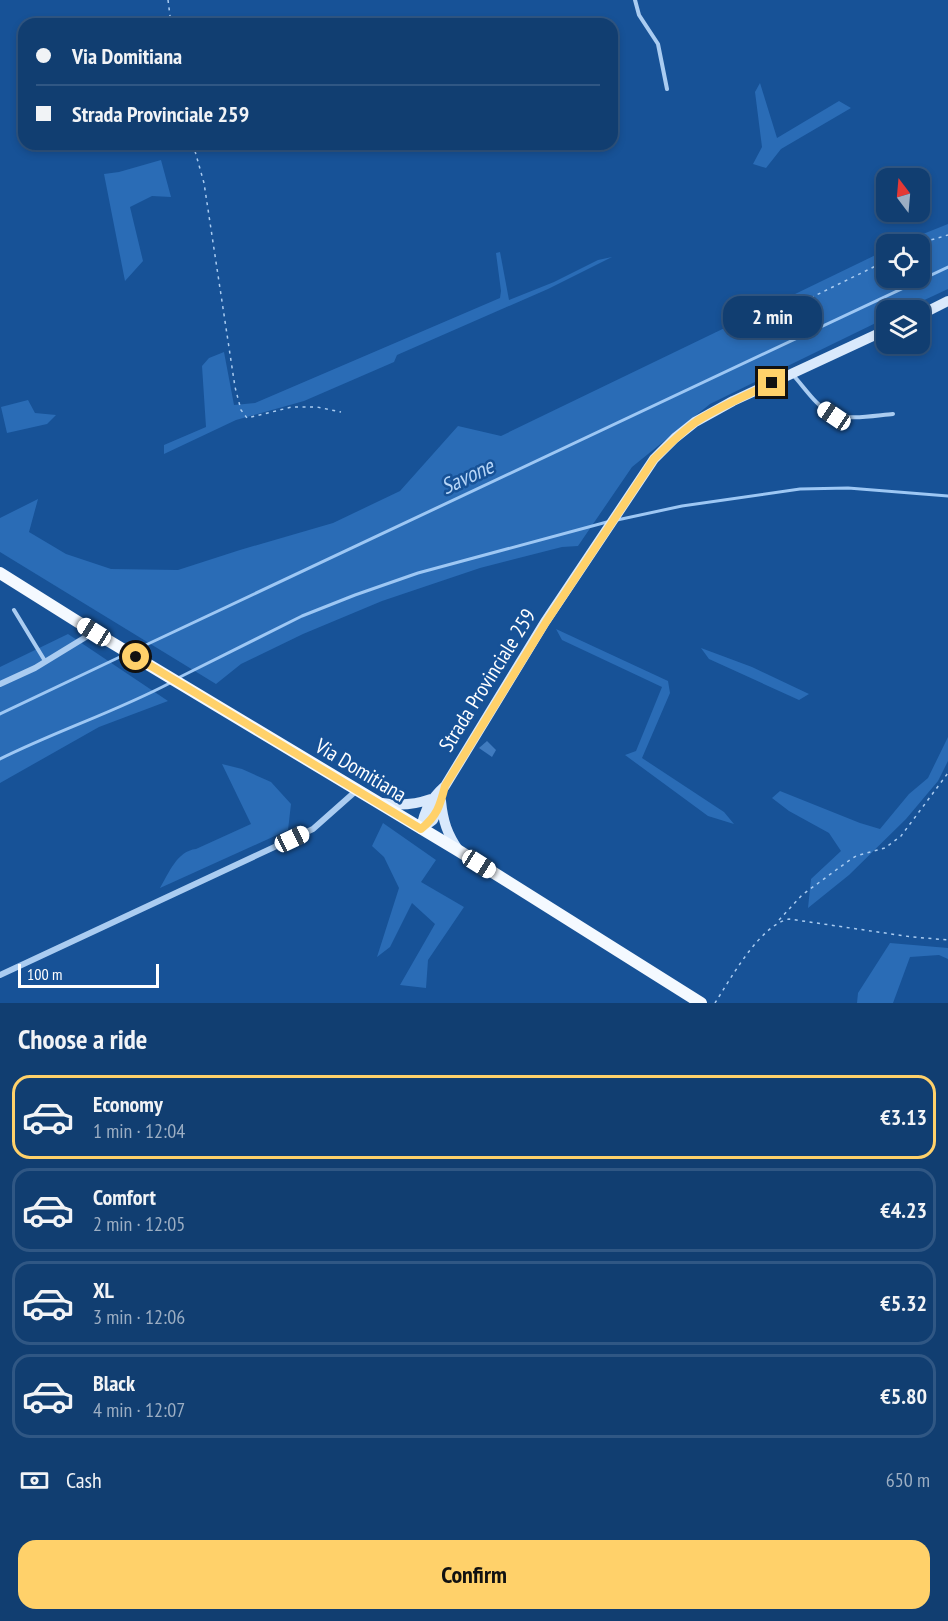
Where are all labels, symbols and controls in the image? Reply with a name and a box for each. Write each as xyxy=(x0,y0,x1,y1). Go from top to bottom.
text: Via Domitiana xyxy=(72,42,182,70)
text: Strada Provinciale 259 xyxy=(72,100,249,128)
north arrow xyxy=(876,168,930,222)
map controls xyxy=(876,168,930,354)
button: locate xyxy=(876,234,930,288)
callout: 2 min xyxy=(722,296,822,338)
button: layers xyxy=(876,300,930,354)
text: 2 min xyxy=(752,304,793,330)
route end xyxy=(758,369,785,396)
car xyxy=(814,398,854,434)
water label: Savone xyxy=(436,451,500,500)
street label: Strada Provinciale 259 xyxy=(432,604,542,756)
car xyxy=(74,615,114,649)
route start xyxy=(122,643,149,670)
street label: Via Domitiana xyxy=(310,732,412,808)
car xyxy=(272,823,312,855)
car xyxy=(459,847,499,881)
scale bar xyxy=(18,961,159,989)
text: 100 m xyxy=(27,964,62,984)
text: Choose a ride xyxy=(18,1022,147,1056)
icon: car xyxy=(21,1090,75,1144)
text: Economy xyxy=(93,1090,163,1118)
text: €3.13 xyxy=(880,1103,927,1131)
text: 1 min · 12:04 xyxy=(93,1118,185,1144)
icon: car xyxy=(21,1183,75,1237)
text: Comfort xyxy=(93,1183,156,1211)
text: €4.23 xyxy=(880,1196,927,1224)
text: 2 min · 12:05 xyxy=(93,1211,185,1237)
icon: car xyxy=(21,1276,75,1330)
text: XL xyxy=(93,1276,114,1304)
text: €5.32 xyxy=(880,1289,927,1317)
text: 3 min · 12:06 xyxy=(93,1304,185,1330)
icon: car xyxy=(21,1369,75,1423)
text: Black xyxy=(93,1369,135,1397)
text: €5.80 xyxy=(880,1382,927,1410)
text: 4 min · 12:07 xyxy=(93,1397,185,1423)
icon: cash xyxy=(18,1464,51,1497)
text: Cash xyxy=(66,1466,102,1494)
text: 650 m xyxy=(886,1467,930,1493)
button: Confirm xyxy=(18,1540,930,1609)

